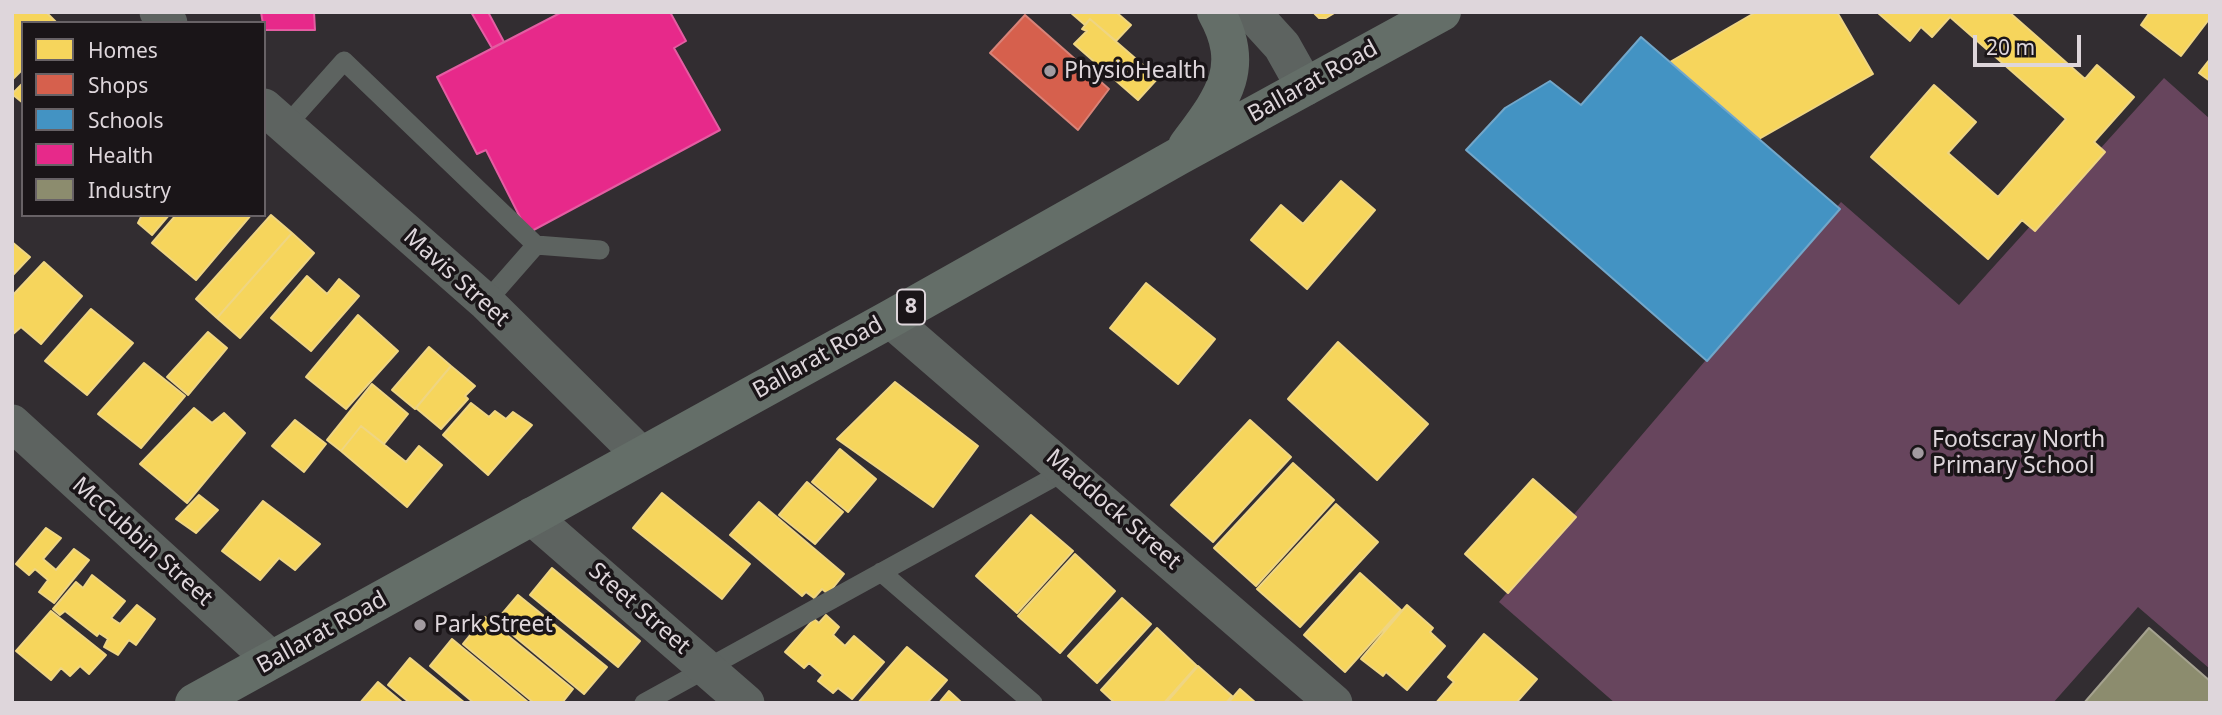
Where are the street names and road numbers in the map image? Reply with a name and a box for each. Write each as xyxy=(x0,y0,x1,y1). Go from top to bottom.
street label: Ballarat Road xyxy=(1243,35,1383,129)
street label: Mavis Street xyxy=(397,223,515,333)
road number: 8 xyxy=(897,290,925,324)
street label: Ballarat Road xyxy=(748,311,888,405)
street label: Maddock Street xyxy=(1040,444,1186,576)
street label: McCubbin Street xyxy=(66,472,218,612)
street label: Steet Street xyxy=(583,557,695,661)
street label: Ballarat Road xyxy=(252,586,392,680)

